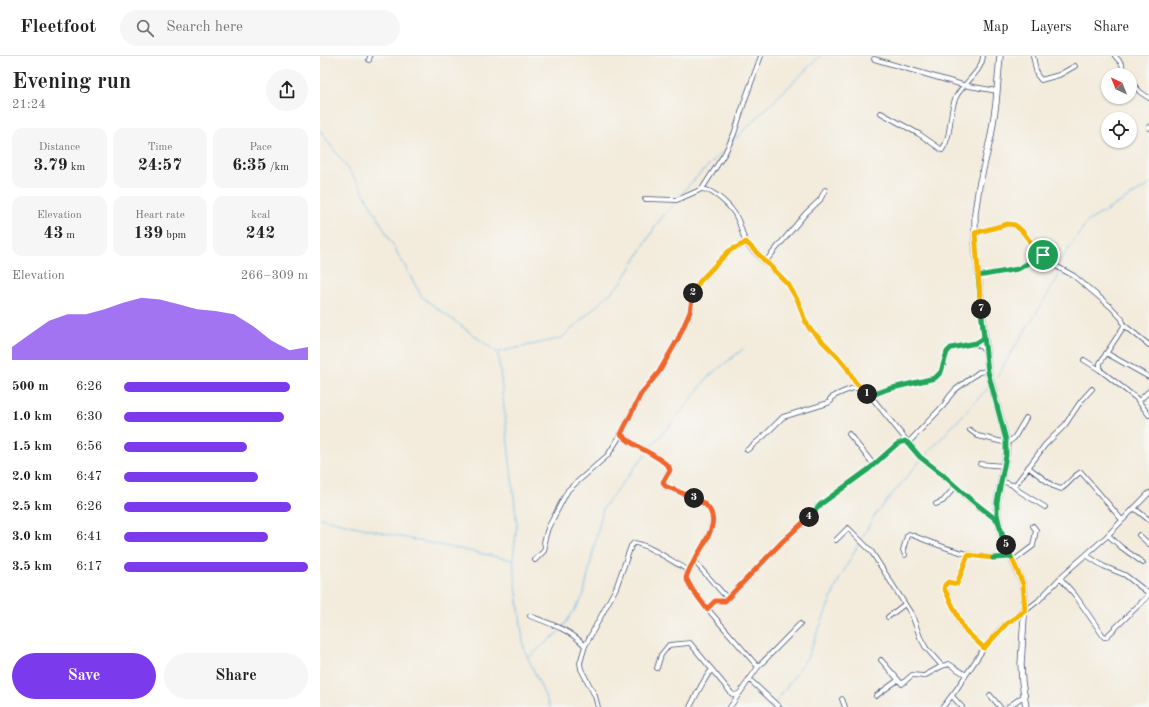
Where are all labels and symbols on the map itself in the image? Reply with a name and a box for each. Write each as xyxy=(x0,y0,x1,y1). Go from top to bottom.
north arrow xyxy=(1101,68,1137,104)
pin xyxy=(1026,238,1060,272)
pin: 2 xyxy=(683,283,703,303)
pin: 7 xyxy=(971,299,991,319)
pin: 1 xyxy=(857,384,877,404)
pin: 3 xyxy=(684,488,704,508)
pin: 4 xyxy=(799,507,819,527)
pin: 5 xyxy=(996,535,1016,555)

